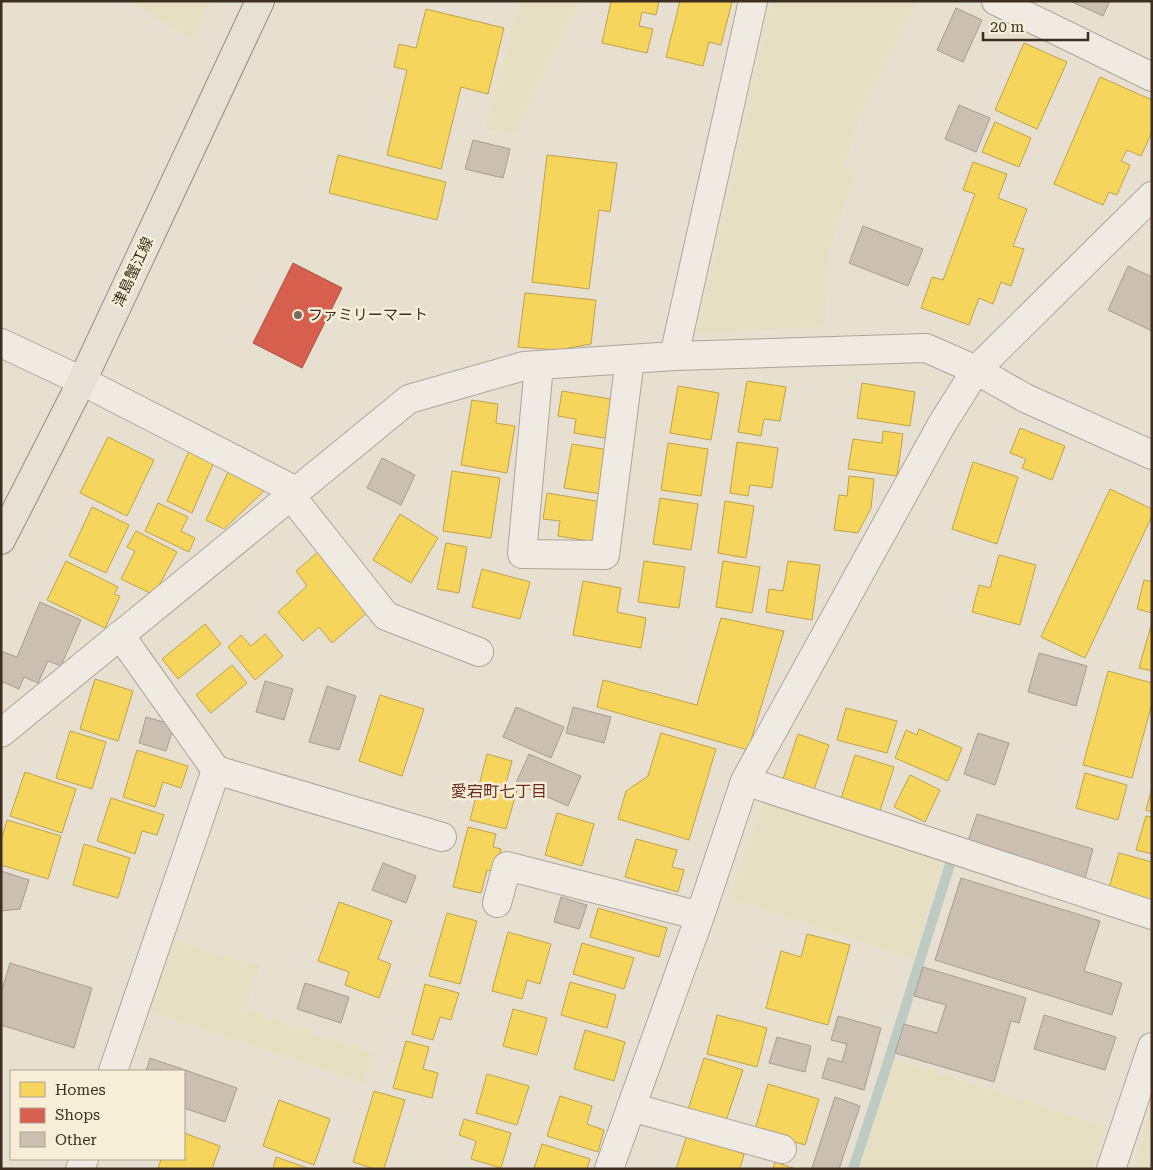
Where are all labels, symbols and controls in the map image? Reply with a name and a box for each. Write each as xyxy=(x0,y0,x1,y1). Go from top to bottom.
scale bar xyxy=(983,10,1088,42)
text: 20 m xyxy=(990,18,1025,36)
street label: 津島蟹江線 xyxy=(109,234,157,310)
place label: ファミリーマート xyxy=(308,306,428,324)
marker: ファミリーマート xyxy=(292,309,304,321)
district label: 愛宕町七丁目 xyxy=(451,782,547,801)
legend xyxy=(10,1070,185,1160)
text: Homes xyxy=(55,1081,106,1099)
text: Shops xyxy=(55,1106,100,1124)
text: Other xyxy=(55,1131,97,1149)

